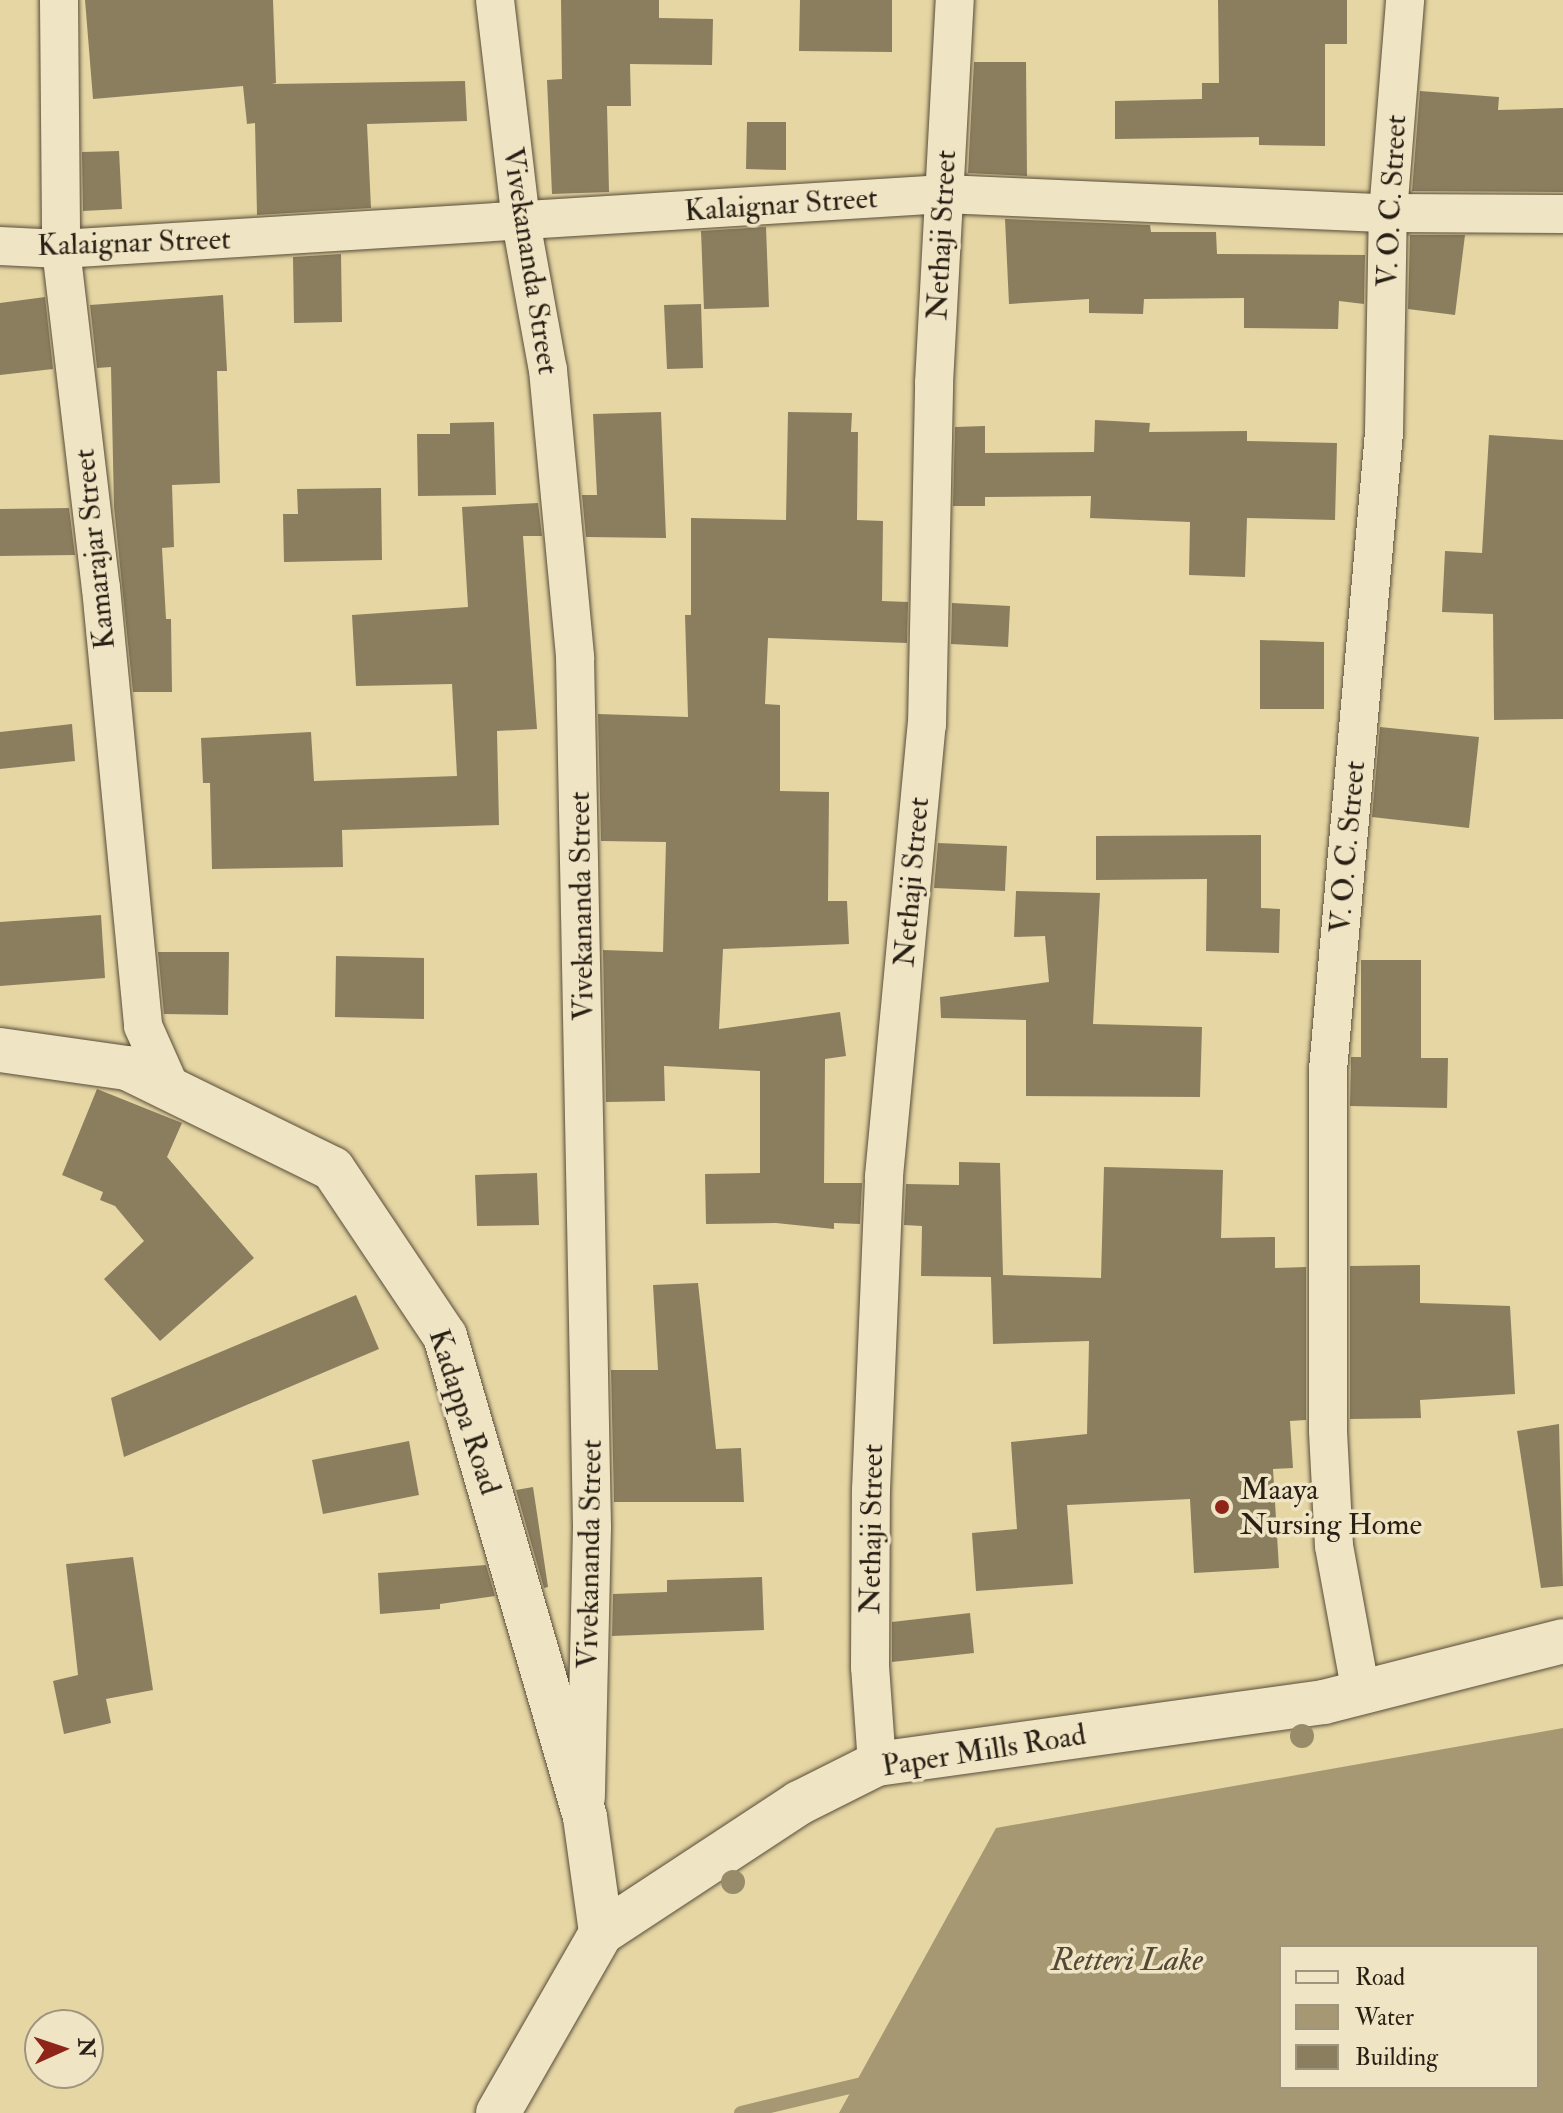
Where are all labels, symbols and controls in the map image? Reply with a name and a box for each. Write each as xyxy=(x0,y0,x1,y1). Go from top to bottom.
street label: V. O. C. Street xyxy=(1369,114,1415,288)
street label: Vivekananda Street xyxy=(494,145,566,377)
street label: Nethaji Street xyxy=(920,149,964,321)
street label: Kalaignar Street xyxy=(683,180,879,230)
street label: Kalaignar Street xyxy=(37,222,231,264)
street label: Kamarajar Street xyxy=(67,447,123,651)
street label: V. O. C. Street xyxy=(1323,759,1373,935)
street label: Vivekananda Street xyxy=(562,791,602,1021)
street label: Nethaji Street xyxy=(887,796,937,968)
street label: Kadappa Road xyxy=(420,1325,508,1499)
street label: Vivekananda Street xyxy=(570,1439,610,1669)
street label: Nethaji Street xyxy=(853,1444,891,1614)
place label: Maaya Nursing Home xyxy=(1240,1472,1422,1542)
marker: Maaya Nursing Home xyxy=(1211,1496,1233,1518)
street label: Paper Mills Road xyxy=(879,1717,1089,1785)
water label: Retteri Lake xyxy=(1051,1941,1203,1979)
legend xyxy=(1279,1945,1539,2089)
text: Road xyxy=(1355,1962,1405,1993)
text: Water xyxy=(1355,2002,1414,2033)
north arrow xyxy=(24,2009,104,2089)
text: N xyxy=(71,2037,100,2058)
text: Building xyxy=(1355,2042,1438,2073)

